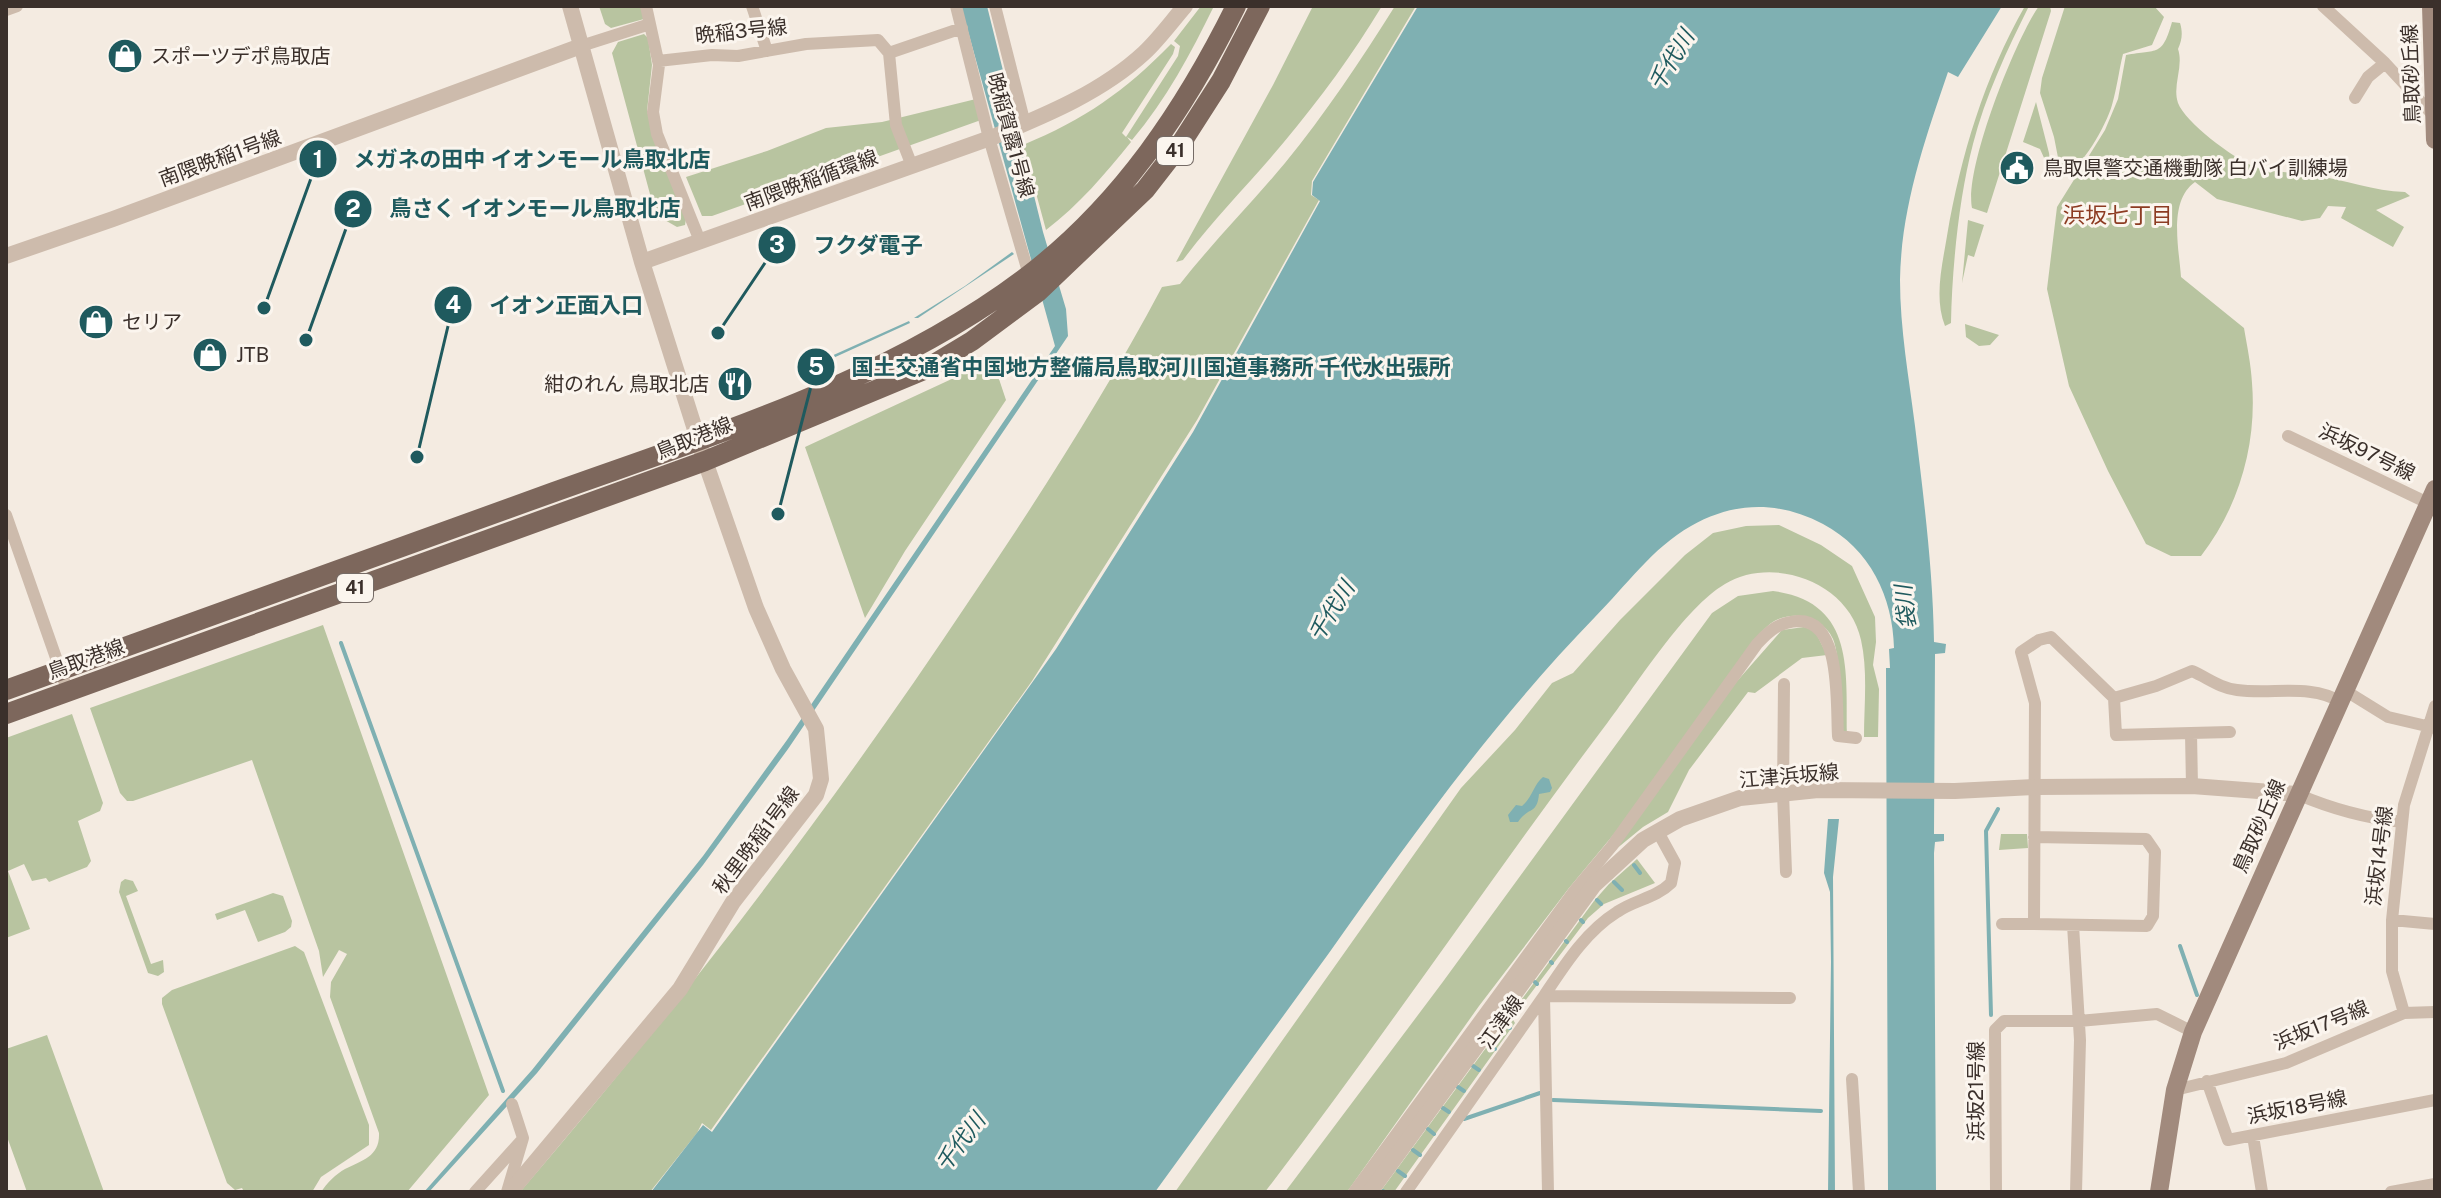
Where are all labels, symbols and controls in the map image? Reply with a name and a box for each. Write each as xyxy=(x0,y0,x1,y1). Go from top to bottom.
street label: 晩稲3号線 xyxy=(694,14,788,48)
water label: 千代川 xyxy=(1643,23,1700,95)
street label: 鳥取砂丘線 xyxy=(2397,24,2425,124)
shop icon: スポーツデポ鳥取店 xyxy=(106,37,144,75)
place label: スポーツデポ鳥取店 xyxy=(151,44,331,68)
street label: 晩稲賀露1号線 xyxy=(983,70,1039,200)
street label: 南隈晩稲1号線 xyxy=(156,125,284,191)
callout: メガネの田中 イオンモール鳥取北店 xyxy=(298,136,727,182)
road number: 41 xyxy=(1157,137,1193,165)
text: 1 xyxy=(313,145,323,173)
street label: 南隈晩稲循環線 xyxy=(741,145,881,215)
text: メガネの田中 イオンモール鳥取北店 xyxy=(354,146,710,172)
public building icon: 鳥取県警交通機動隊 白バイ訓練場 xyxy=(1998,149,2036,187)
place label: 鳥取県警交通機動隊 白バイ訓練場 xyxy=(2043,156,2348,180)
callout: 鳥さく イオンモール鳥取北店 xyxy=(333,186,696,232)
text: 2 xyxy=(345,194,361,222)
text: 鳥さく イオンモール鳥取北店 xyxy=(390,195,680,221)
district label: 浜坂七丁目 xyxy=(2063,202,2173,228)
callout: フクダ電子 xyxy=(757,222,939,268)
text: 3 xyxy=(769,230,785,258)
text: フクダ電子 xyxy=(813,232,923,258)
callout: イオン正面入口 xyxy=(433,282,659,328)
text: 4 xyxy=(445,290,461,318)
text: イオン正面入口 xyxy=(489,292,643,318)
shop icon: セリア xyxy=(77,303,115,341)
place label: セリア xyxy=(122,310,182,334)
shop icon: JTB xyxy=(191,336,229,374)
place label: JTB xyxy=(236,343,269,367)
callout: 国土交通省中国地方整備局鳥取河川国道事務所 千代水出張所 xyxy=(796,344,1467,390)
text: 5 xyxy=(808,352,824,380)
text: 国土交通省中国地方整備局鳥取河川国道事務所 千代水出張所 xyxy=(852,354,1450,380)
restaurant icon: 紺のれん 鳥取北店 xyxy=(716,365,754,403)
place label: 紺のれん 鳥取北店 xyxy=(544,372,709,396)
street label: 鳥取港線 xyxy=(652,412,736,464)
street label: 浜坂97号線 xyxy=(2315,418,2419,486)
road number: 41 xyxy=(337,574,373,602)
water label: 千代川 xyxy=(1302,574,1361,646)
water label: 袋川 xyxy=(1890,582,1920,630)
street label: 鳥取港線 xyxy=(44,634,128,684)
street label: 江津浜坂線 xyxy=(1738,760,1840,792)
street label: 鳥取砂丘線 xyxy=(2228,775,2290,877)
street label: 秋里晩稲1号線 xyxy=(708,782,804,898)
street label: 浜坂14号線 xyxy=(2361,805,2397,907)
street label: 江津線 xyxy=(1474,991,1528,1053)
street label: 浜坂17号線 xyxy=(2270,995,2372,1055)
street label: 浜坂21号線 xyxy=(1964,1041,1988,1141)
street label: 浜坂18号線 xyxy=(2245,1086,2349,1128)
water label: 千代川 xyxy=(930,1106,991,1176)

